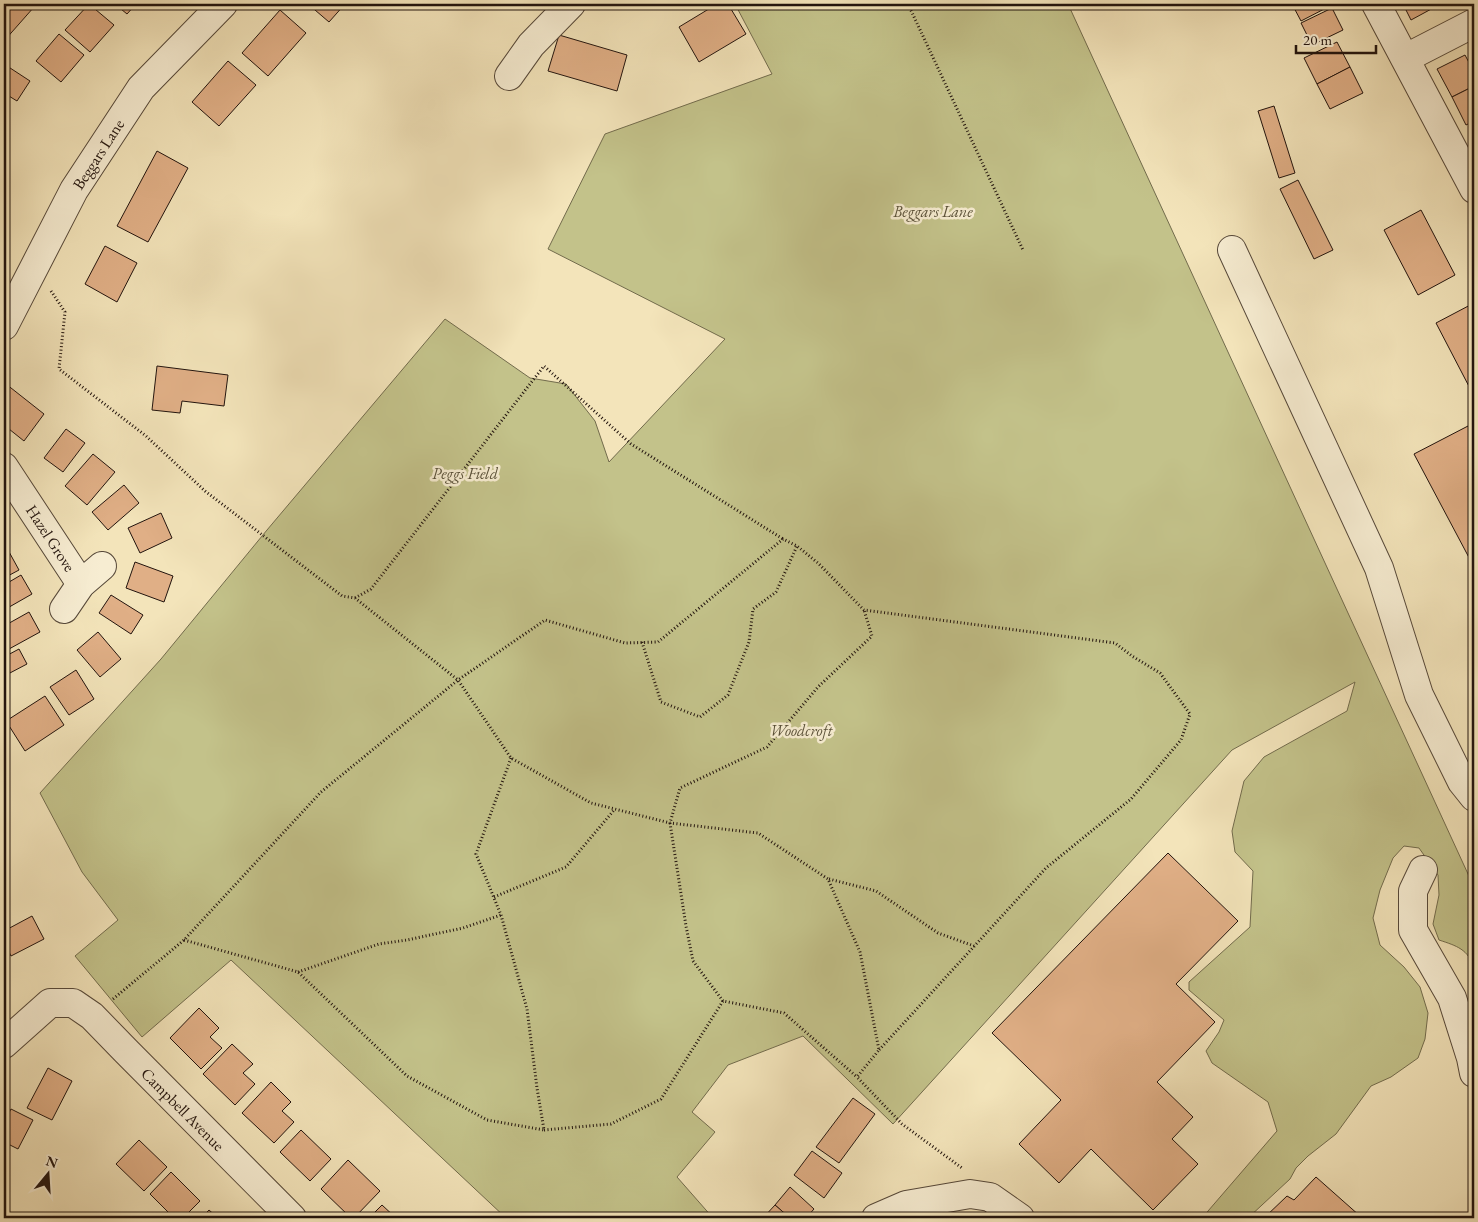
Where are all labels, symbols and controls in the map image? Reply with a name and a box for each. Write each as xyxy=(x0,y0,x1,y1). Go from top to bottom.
scale bar xyxy=(1296,22,1376,54)
text: 20 m xyxy=(1303,30,1332,49)
street label: Beggars Lane xyxy=(68,115,129,194)
park label: Beggars Lane xyxy=(892,201,973,222)
park label: Peggs Field xyxy=(432,463,499,484)
street label: Hazel Grove xyxy=(21,501,80,576)
park label: Woodcroft xyxy=(770,720,834,741)
street label: Campbell Avenue xyxy=(136,1063,229,1156)
north arrow xyxy=(22,1150,72,1200)
text: N xyxy=(44,1151,61,1172)

